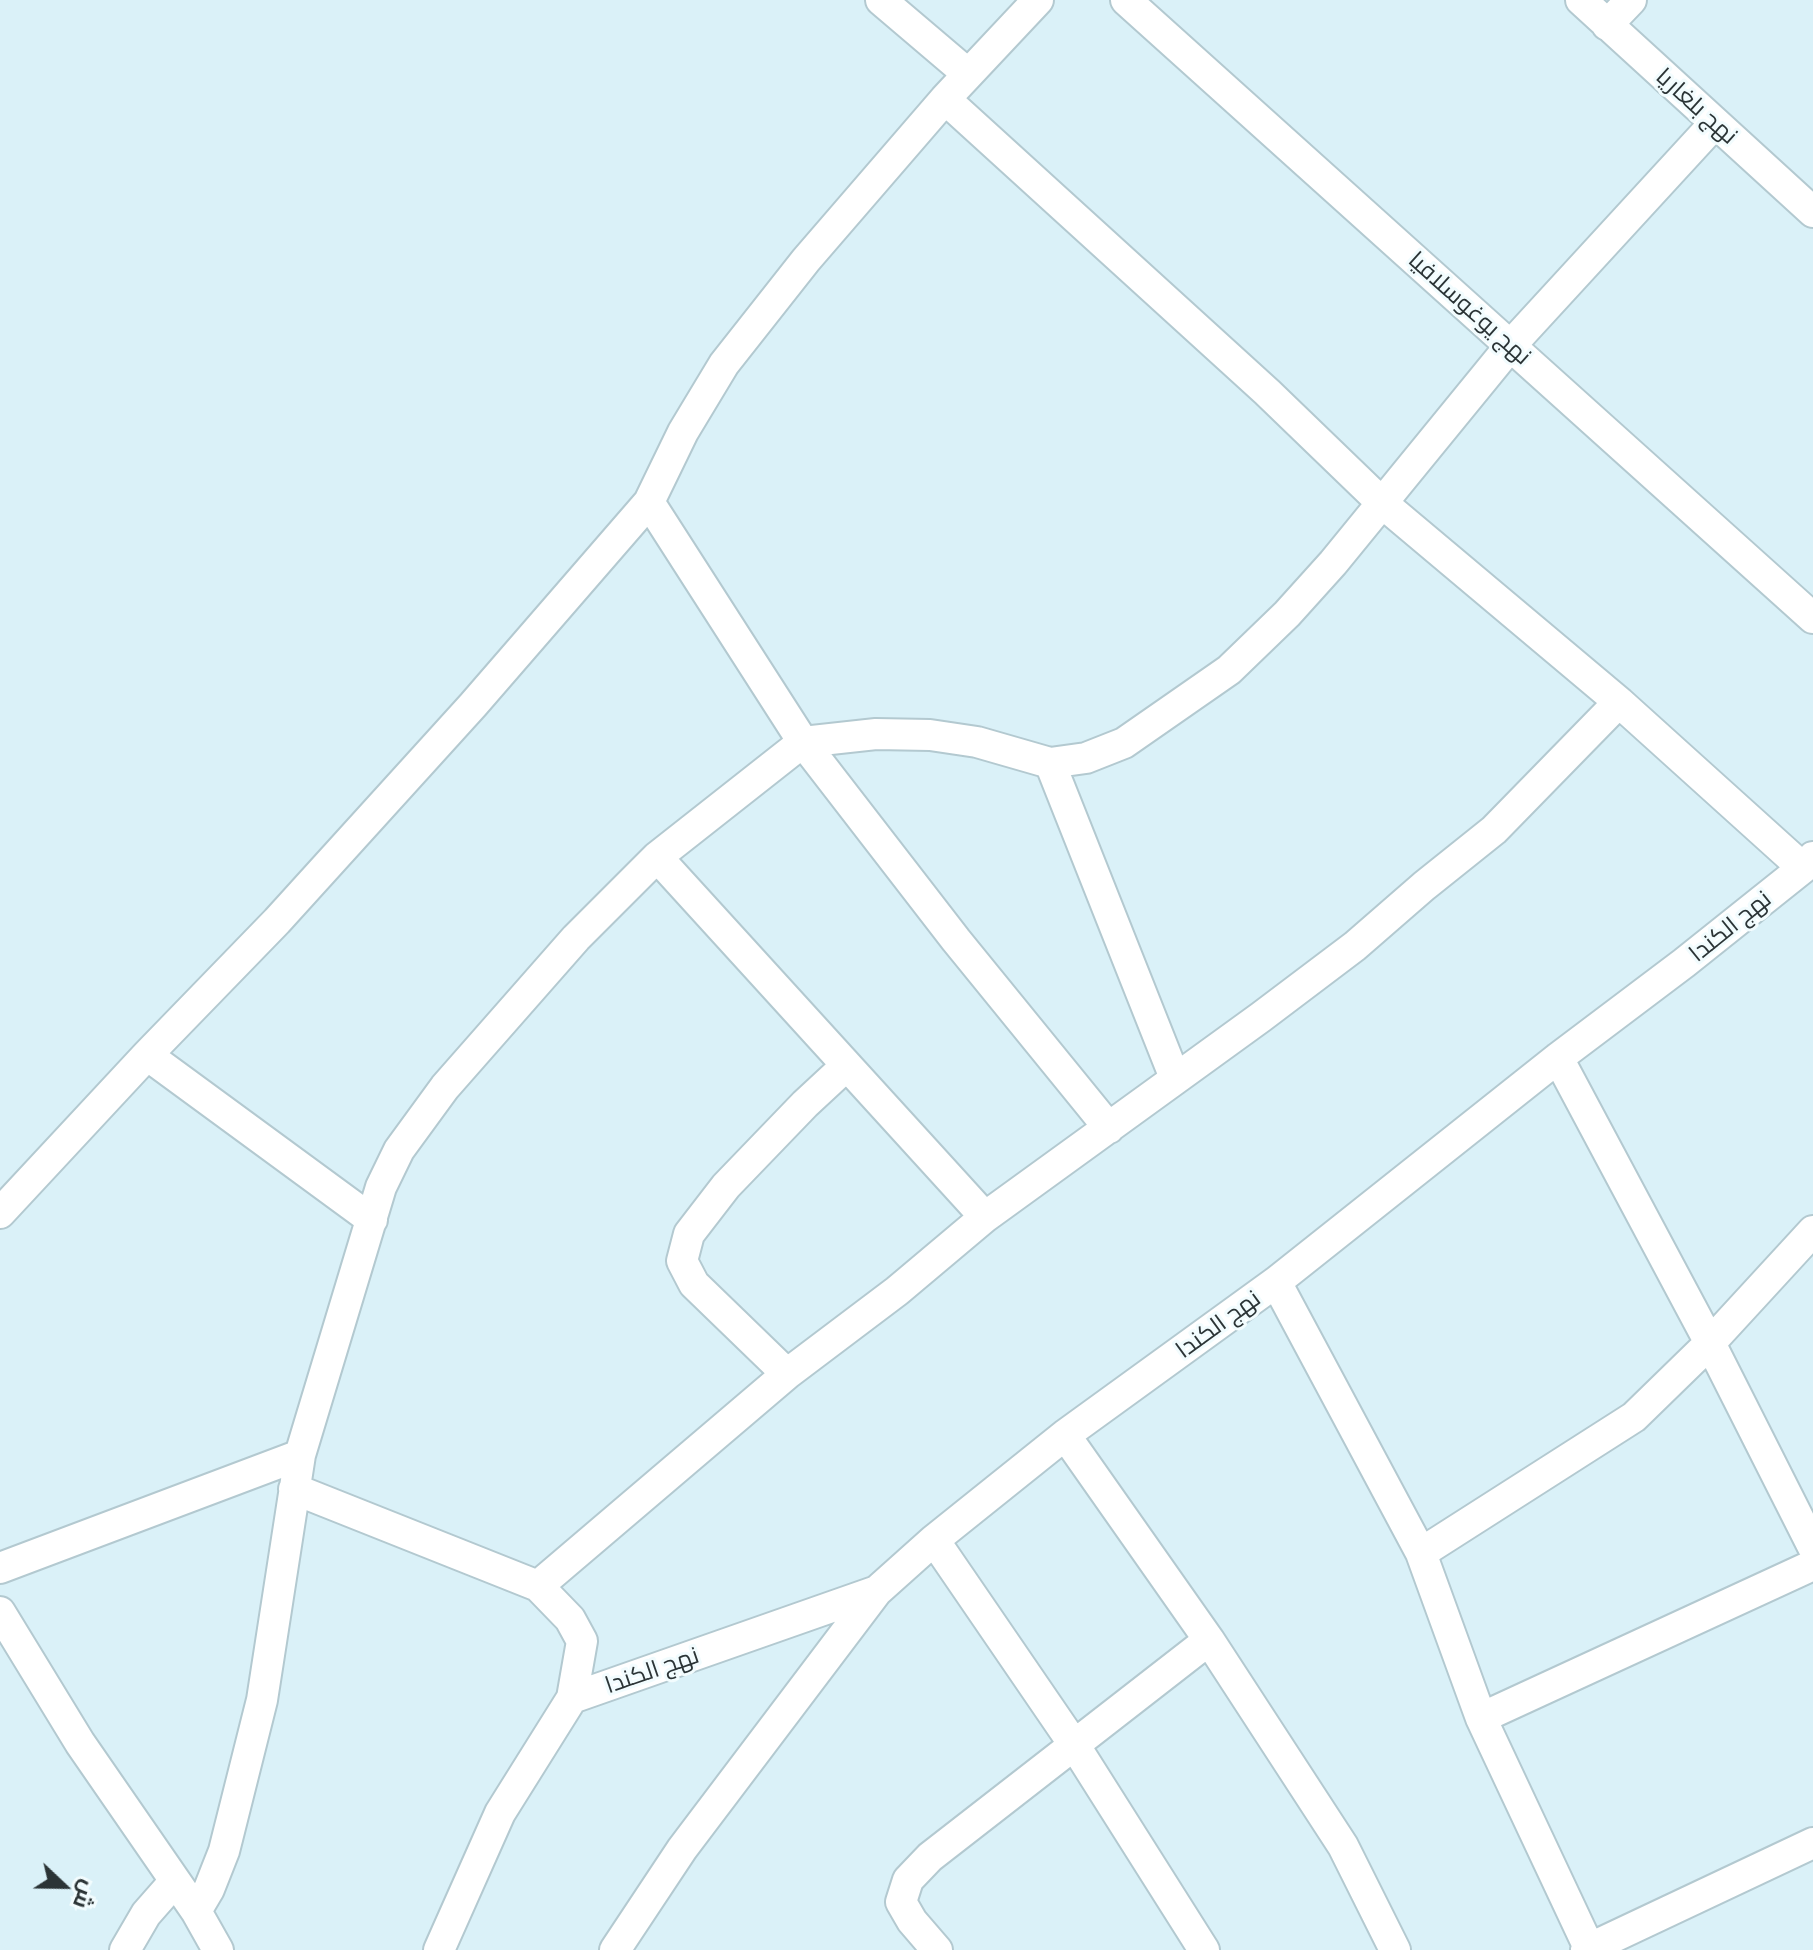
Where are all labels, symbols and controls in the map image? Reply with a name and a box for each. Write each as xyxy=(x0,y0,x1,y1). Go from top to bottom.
street label: نهج بلغاريا xyxy=(1650,62,1744,150)
street label: نهج يوغوسلافيا xyxy=(1403,245,1537,371)
street label: نهج الكندا xyxy=(1683,884,1777,968)
street label: نهج الكندا xyxy=(1170,1284,1266,1364)
street label: نهج الكندا xyxy=(601,1641,703,1699)
north arrow xyxy=(24,1846,104,1926)
text: ش xyxy=(69,1877,104,1913)

